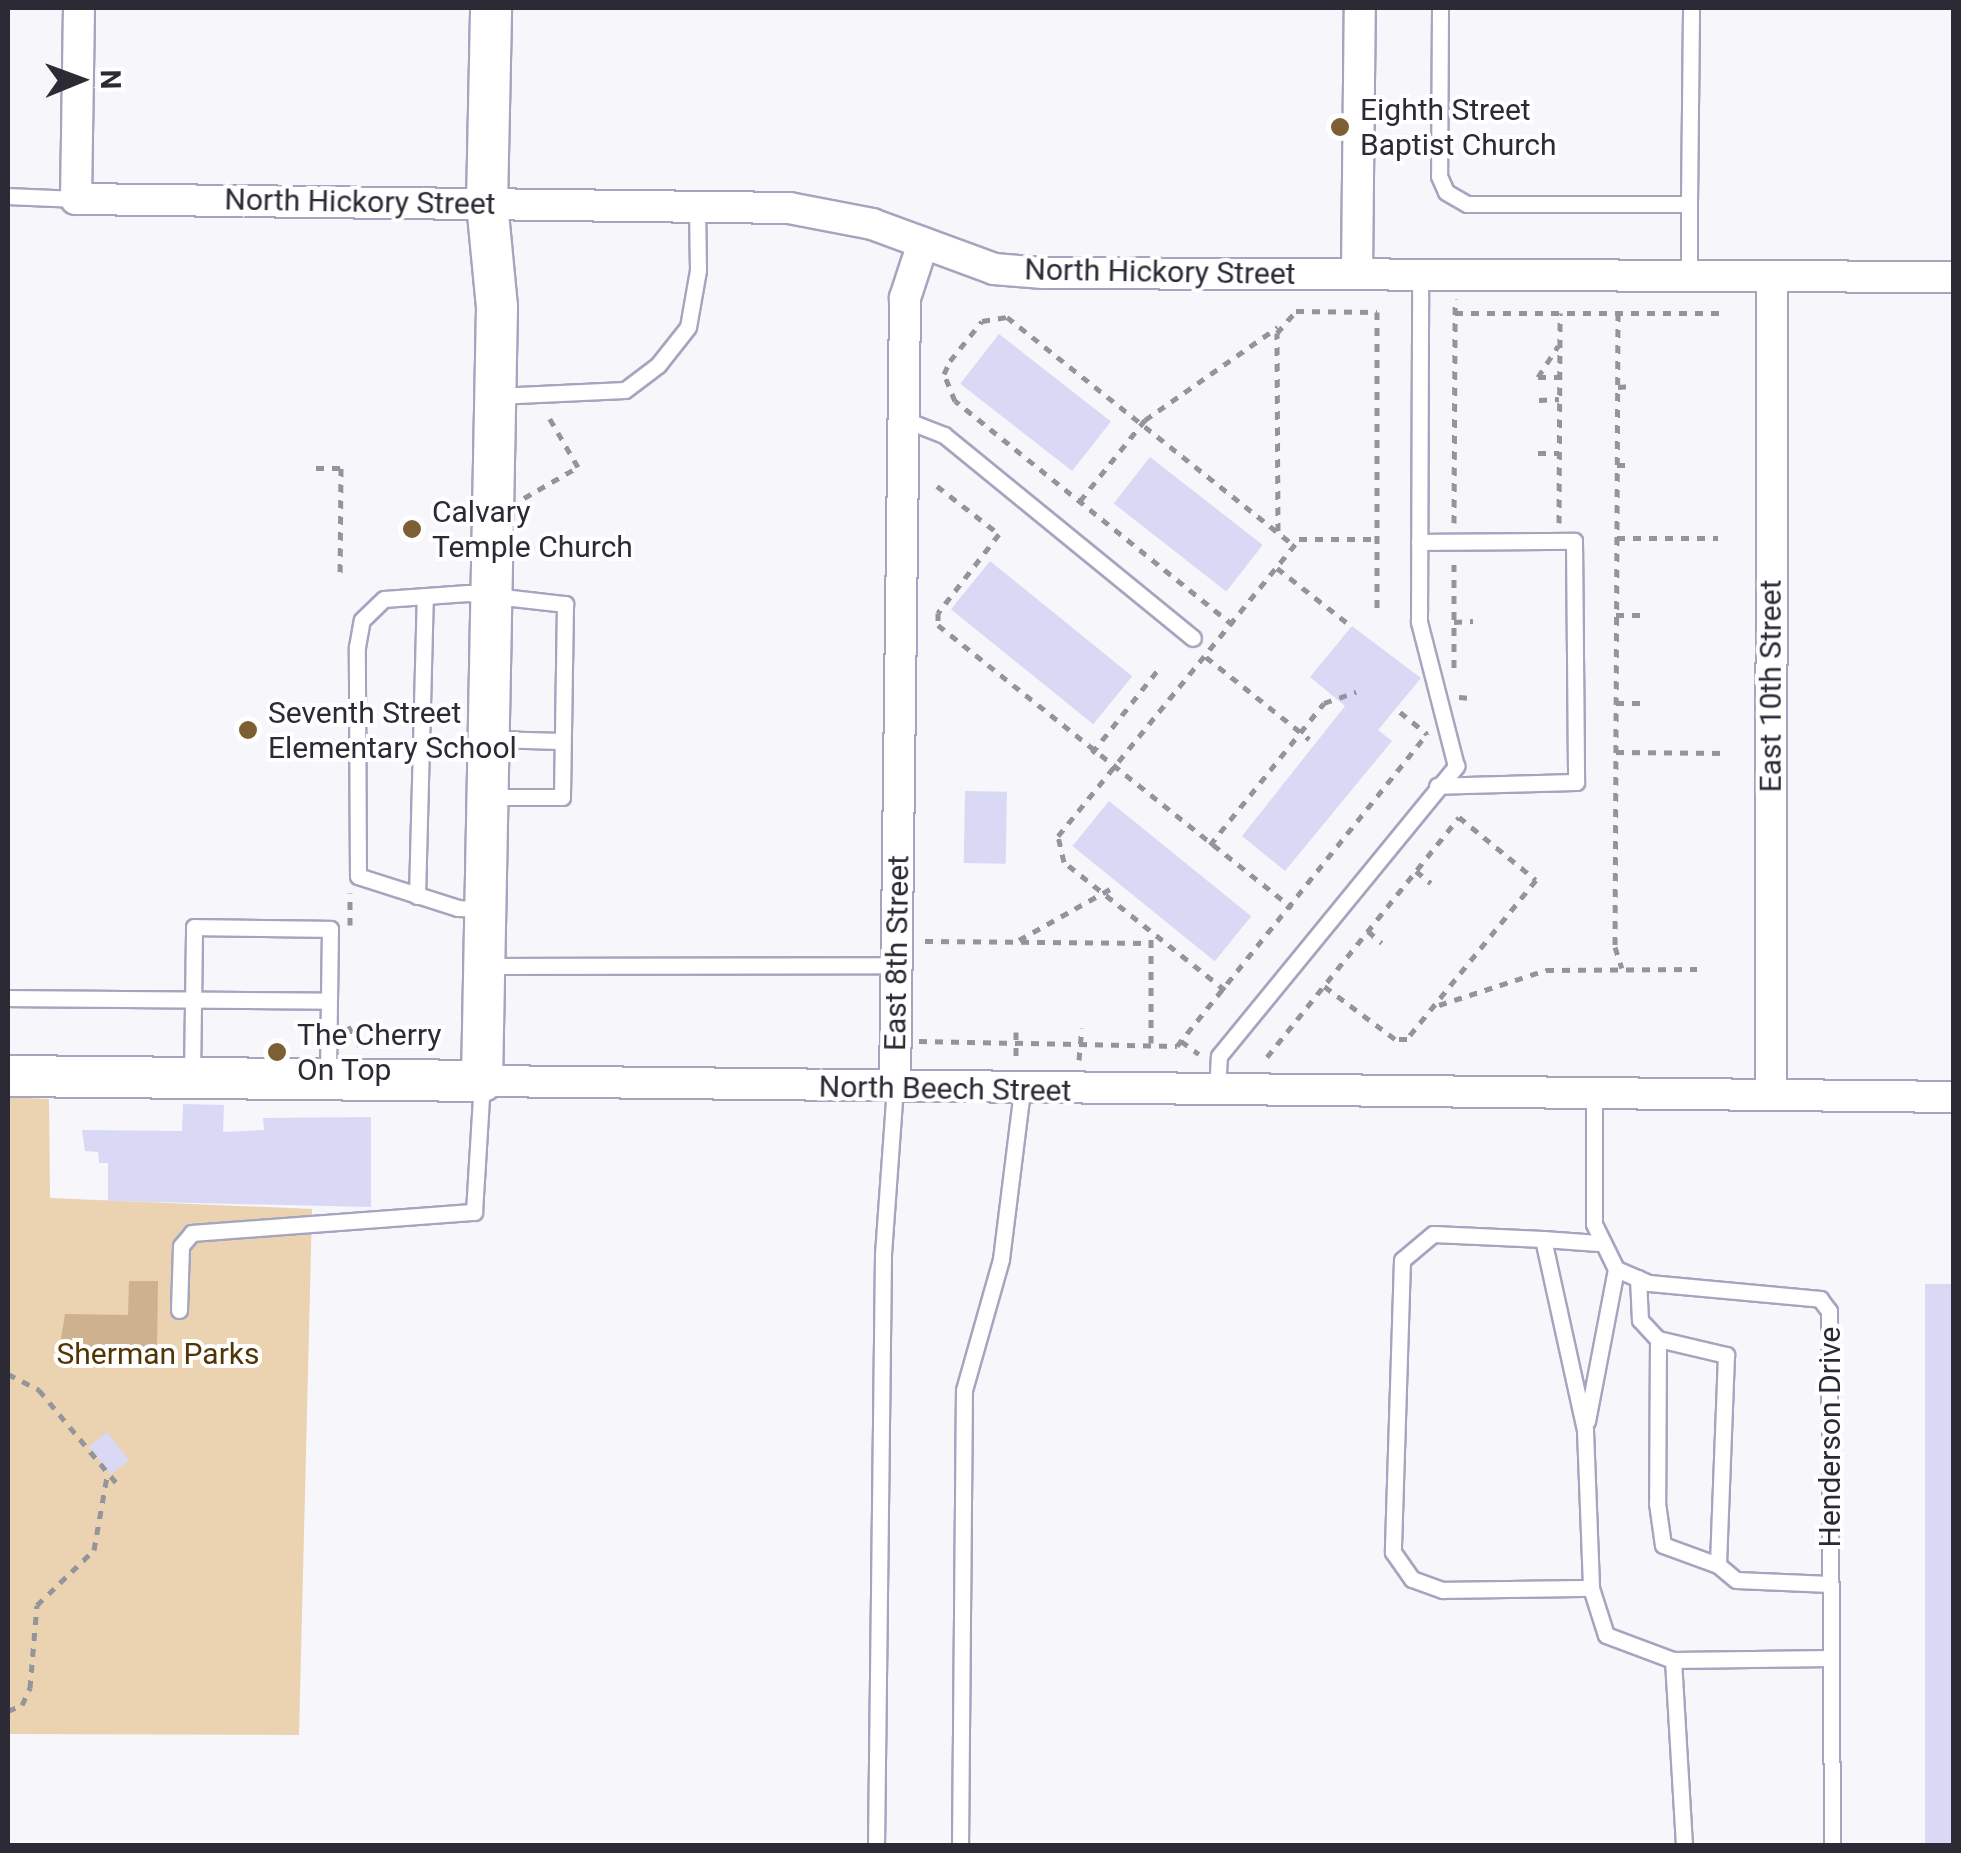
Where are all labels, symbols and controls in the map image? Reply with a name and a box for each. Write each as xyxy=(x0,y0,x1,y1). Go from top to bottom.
north arrow xyxy=(30,30,130,130)
text: N xyxy=(94,69,127,90)
place label: Eighth Street Baptist Church xyxy=(1360,92,1556,162)
marker: Eighth Street Baptist Church xyxy=(1329,116,1351,138)
street label: North Hickory Street xyxy=(224,182,496,222)
street label: North Hickory Street xyxy=(1024,252,1296,292)
place label: Calvary Temple Church xyxy=(432,494,633,564)
marker: Calvary Temple Church xyxy=(401,518,423,540)
street label: East 10th Street xyxy=(1753,580,1789,792)
place label: Seventh Street Elementary School xyxy=(268,695,517,766)
marker: Seventh Street Elementary School xyxy=(237,719,259,741)
street label: East 8th Street xyxy=(877,855,917,1051)
place label: The Cherry On Top xyxy=(297,1017,442,1088)
marker: The Cherry On Top xyxy=(266,1041,288,1063)
street label: North Beech Street xyxy=(818,1069,1072,1109)
street label: Henderson Drive xyxy=(1812,1327,1848,1547)
park label: Sherman Parks xyxy=(57,1336,259,1372)

